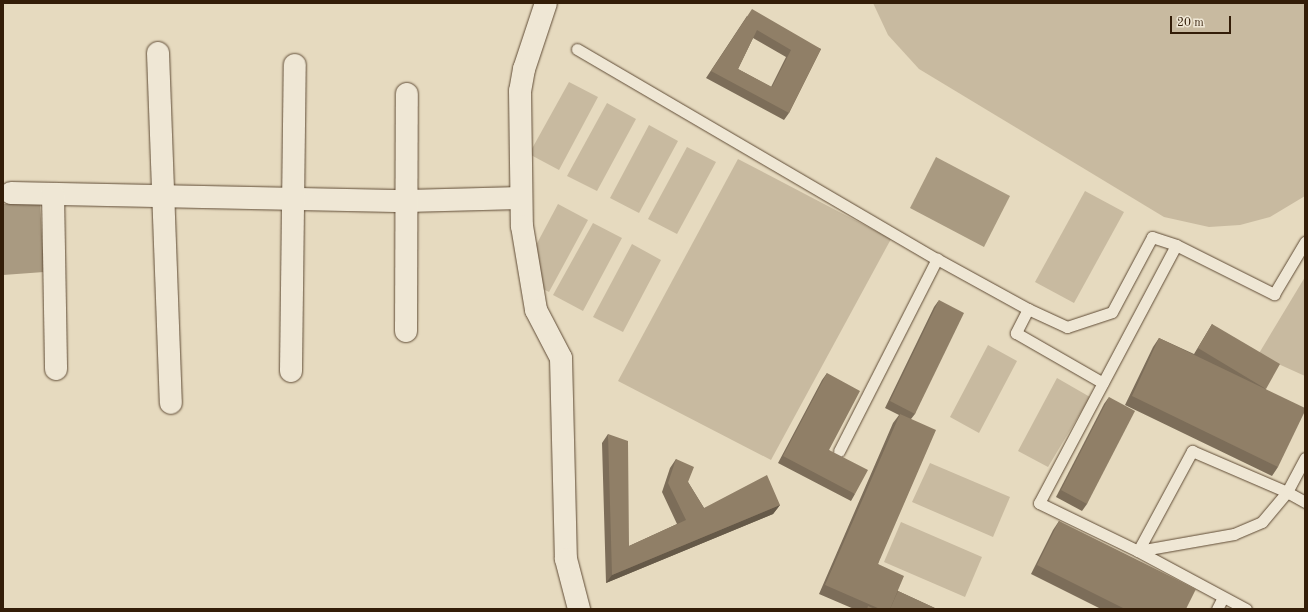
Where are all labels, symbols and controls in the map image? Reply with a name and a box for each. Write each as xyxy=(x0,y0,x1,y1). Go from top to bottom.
scale bar xyxy=(1172,8,1233,34)
text: 20 m xyxy=(1177,17,1204,29)

